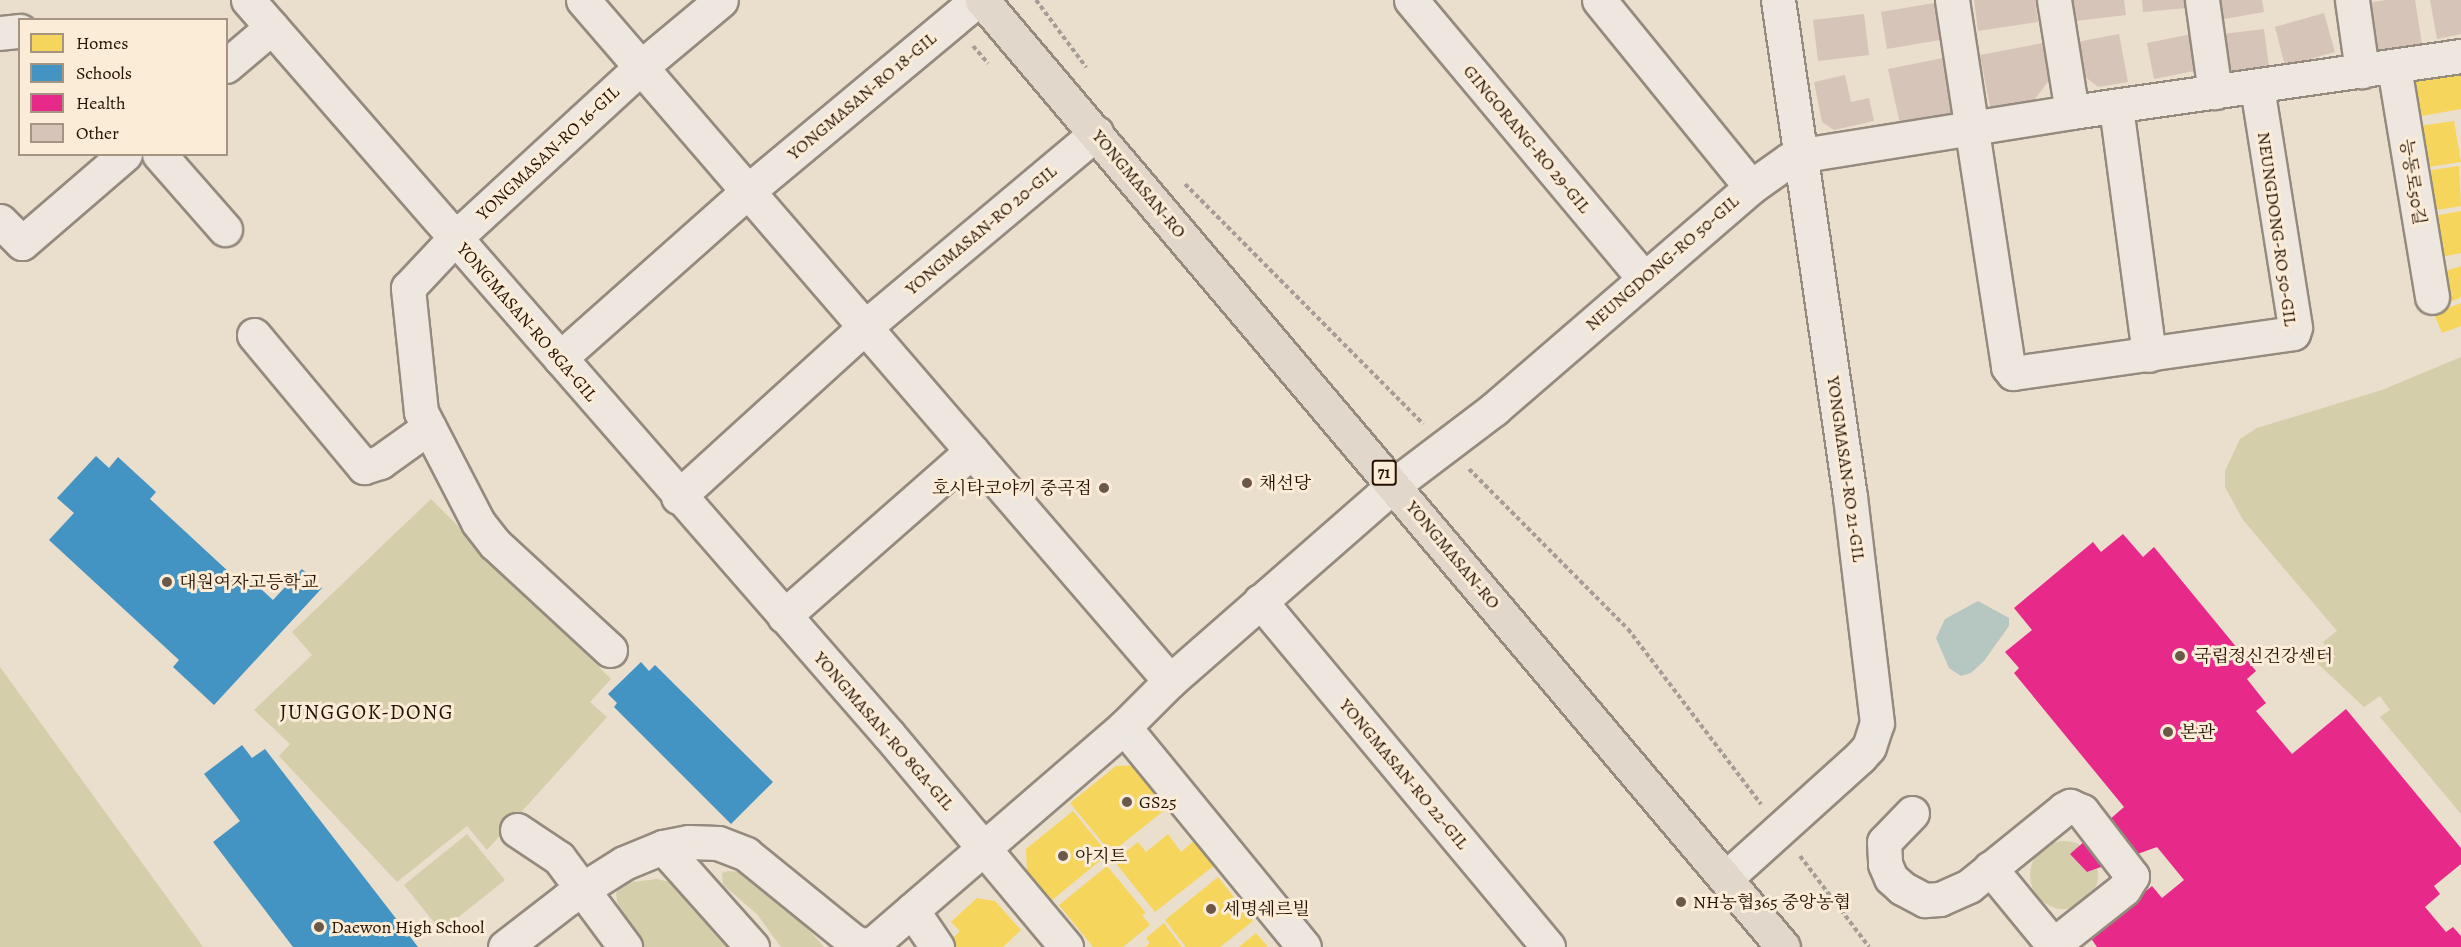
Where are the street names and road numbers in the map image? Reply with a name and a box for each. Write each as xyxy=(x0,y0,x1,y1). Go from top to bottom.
street label: YONGMASAN-RO 18-GIL xyxy=(783,27,941,165)
street label: GINGORANG-RO 29-GIL xyxy=(1459,61,1595,217)
street label: YONGMASAN-RO 16-GIL xyxy=(472,81,624,225)
street label: YONGMASAN-RO xyxy=(1087,126,1191,242)
street label: NEUNGDONG-RO 50-GIL xyxy=(2253,131,2301,327)
street label: 능동로50길 xyxy=(2396,137,2430,227)
street label: YONGMASAN-RO 20-GIL xyxy=(901,160,1061,300)
street label: NEUNGDONG-RO 50-GIL xyxy=(1581,191,1743,335)
street label: YONGMASAN-RO 8GA-GIL xyxy=(452,238,602,406)
street label: YONGMASAN-RO 21-GIL xyxy=(1822,375,1870,563)
road number: 71 xyxy=(1370,460,1398,486)
street label: YONGMASAN-RO xyxy=(1401,497,1505,613)
street label: YONGMASAN-RO 8GA-GIL xyxy=(809,647,959,815)
street label: YONGMASAN-RO 22-GIL xyxy=(1335,694,1473,854)

